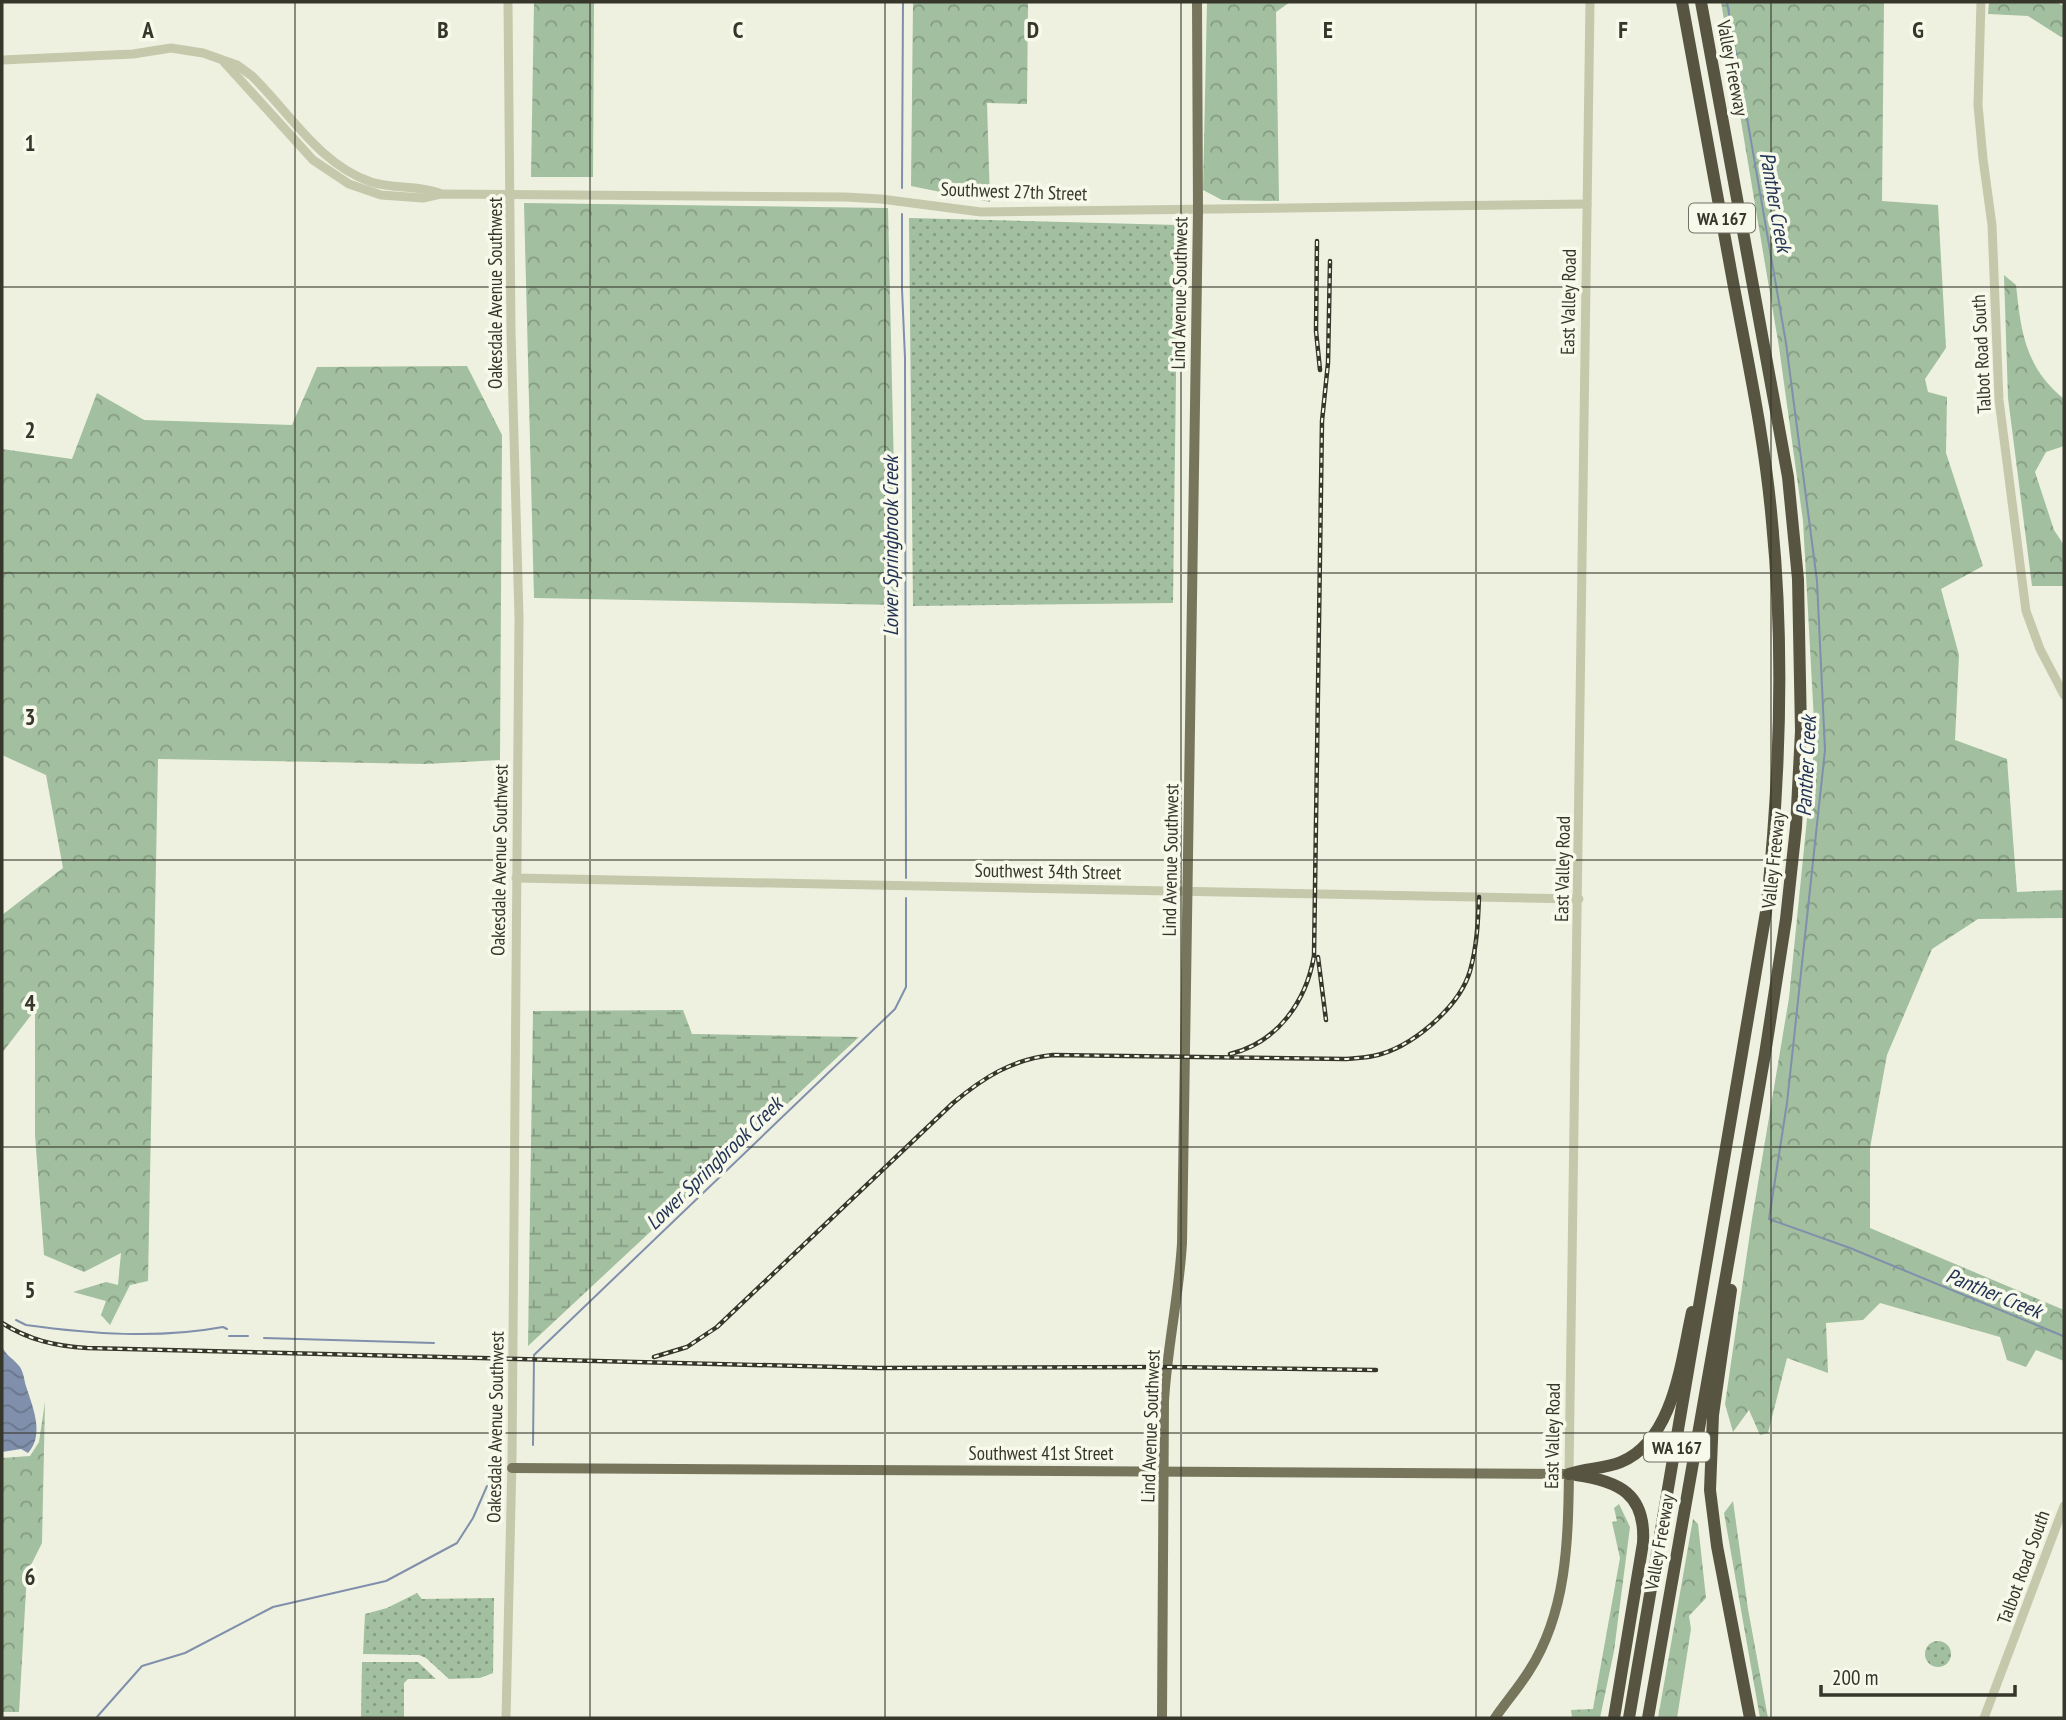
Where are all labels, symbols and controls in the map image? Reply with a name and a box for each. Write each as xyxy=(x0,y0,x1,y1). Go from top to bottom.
text: A xyxy=(141,15,154,44)
text: B xyxy=(437,15,449,44)
text: C xyxy=(733,15,744,44)
text: D xyxy=(1027,15,1039,44)
text: E xyxy=(1323,15,1333,44)
text: F xyxy=(1618,15,1628,44)
text: G xyxy=(1912,15,1924,44)
street label: Valley Freeway xyxy=(1712,17,1754,119)
text: 1 xyxy=(25,128,36,157)
water label: Panther Creek xyxy=(1754,150,1799,257)
street label: Southwest 27th Street xyxy=(940,176,1088,206)
street label: Oakesdale Avenue Southwest xyxy=(483,196,507,389)
road number: WA 167 xyxy=(1689,204,1755,232)
street label: Lind Avenue Southwest xyxy=(1166,216,1192,370)
street label: East Valley Road xyxy=(1555,249,1581,355)
street label: Talbot Road South xyxy=(1966,294,1996,414)
text: 2 xyxy=(25,415,36,444)
water label: Lower Springbrook Creek xyxy=(877,453,904,636)
text: 3 xyxy=(25,702,36,731)
water label: Panther Creek xyxy=(1790,712,1822,817)
street label: Oakesdale Avenue Southwest xyxy=(485,763,513,956)
street label: Lind Avenue Southwest xyxy=(1157,783,1183,937)
street label: Valley Freeway xyxy=(1756,810,1790,910)
street label: East Valley Road xyxy=(1549,816,1575,922)
street label: Southwest 34th Street xyxy=(974,858,1122,884)
text: 4 xyxy=(25,988,36,1017)
water label: Lower Springbrook Creek xyxy=(640,1089,790,1235)
water label: Panther Creek xyxy=(1942,1262,2048,1325)
text: 5 xyxy=(25,1275,36,1304)
street label: Oakesdale Avenue Southwest xyxy=(481,1330,509,1523)
street label: Lind Avenue Southwest xyxy=(1135,1348,1165,1503)
street label: East Valley Road xyxy=(1539,1383,1565,1489)
road number: WA 167 xyxy=(1644,1432,1710,1462)
street label: Southwest 41st Street xyxy=(969,1441,1114,1465)
street label: Valley Freeway xyxy=(1639,1491,1679,1593)
street label: Talbot Road South xyxy=(1991,1507,2055,1627)
text: 6 xyxy=(25,1562,36,1591)
scale bar xyxy=(1821,1654,2015,1698)
text: 200 m xyxy=(1832,1664,1878,1691)

